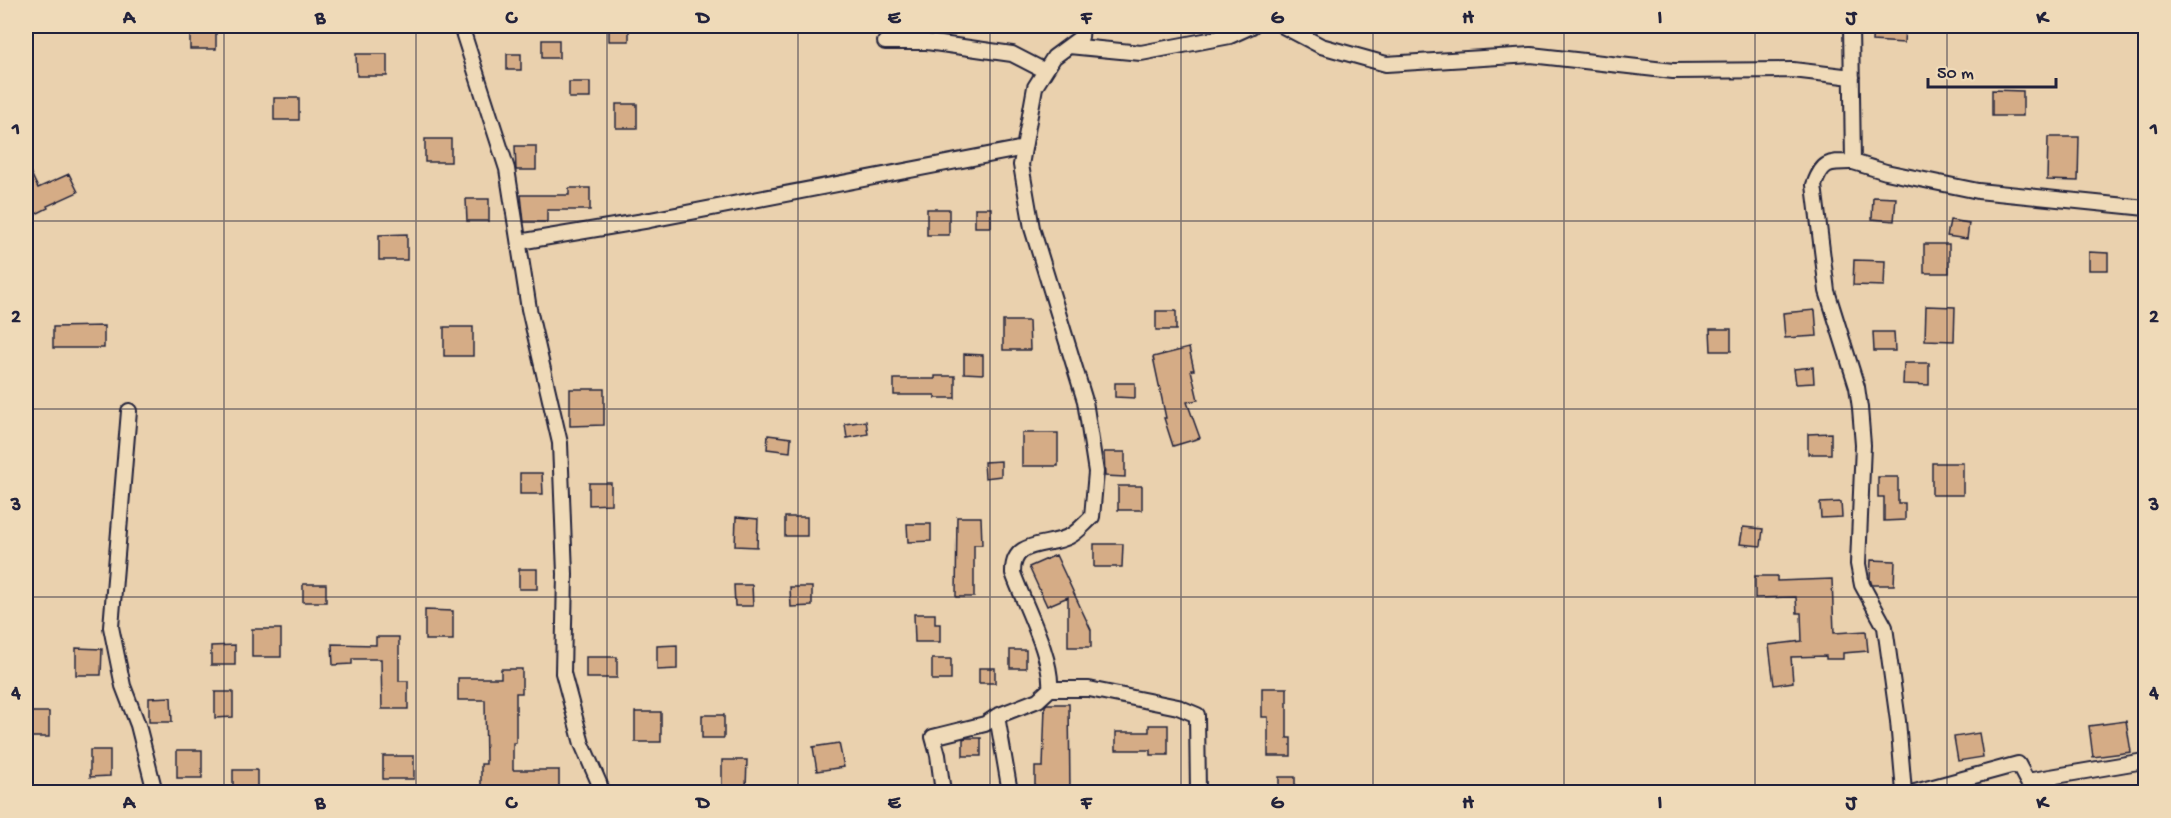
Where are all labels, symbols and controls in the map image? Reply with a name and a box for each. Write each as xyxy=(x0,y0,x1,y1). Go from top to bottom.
text: A xyxy=(122,8,137,31)
text: B xyxy=(314,8,326,31)
text: C xyxy=(505,8,519,31)
text: D xyxy=(694,8,710,31)
text: E xyxy=(888,8,902,31)
text: F xyxy=(1080,8,1093,31)
text: G xyxy=(1271,8,1285,31)
text: H xyxy=(1462,8,1474,31)
text: I xyxy=(1658,8,1663,31)
text: J xyxy=(1845,8,1858,31)
text: K xyxy=(2035,8,2050,31)
scale bar xyxy=(1928,51,2056,89)
text: 50 m xyxy=(1937,64,1974,85)
text: 1 xyxy=(11,119,20,142)
text: 1 xyxy=(2149,119,2158,142)
text: 2 xyxy=(11,307,21,330)
text: 2 xyxy=(2149,307,2159,330)
text: 3 xyxy=(10,495,21,518)
text: 3 xyxy=(2148,495,2159,518)
text: 4 xyxy=(10,683,21,706)
text: 4 xyxy=(2148,683,2159,706)
text: A xyxy=(122,793,137,816)
text: B xyxy=(314,793,326,816)
text: C xyxy=(505,793,519,816)
text: D xyxy=(694,793,710,816)
text: E xyxy=(888,793,902,816)
text: F xyxy=(1080,793,1093,816)
text: G xyxy=(1271,793,1285,816)
text: H xyxy=(1462,793,1474,816)
text: I xyxy=(1658,793,1663,816)
text: J xyxy=(1845,793,1858,816)
text: K xyxy=(2035,793,2050,816)

